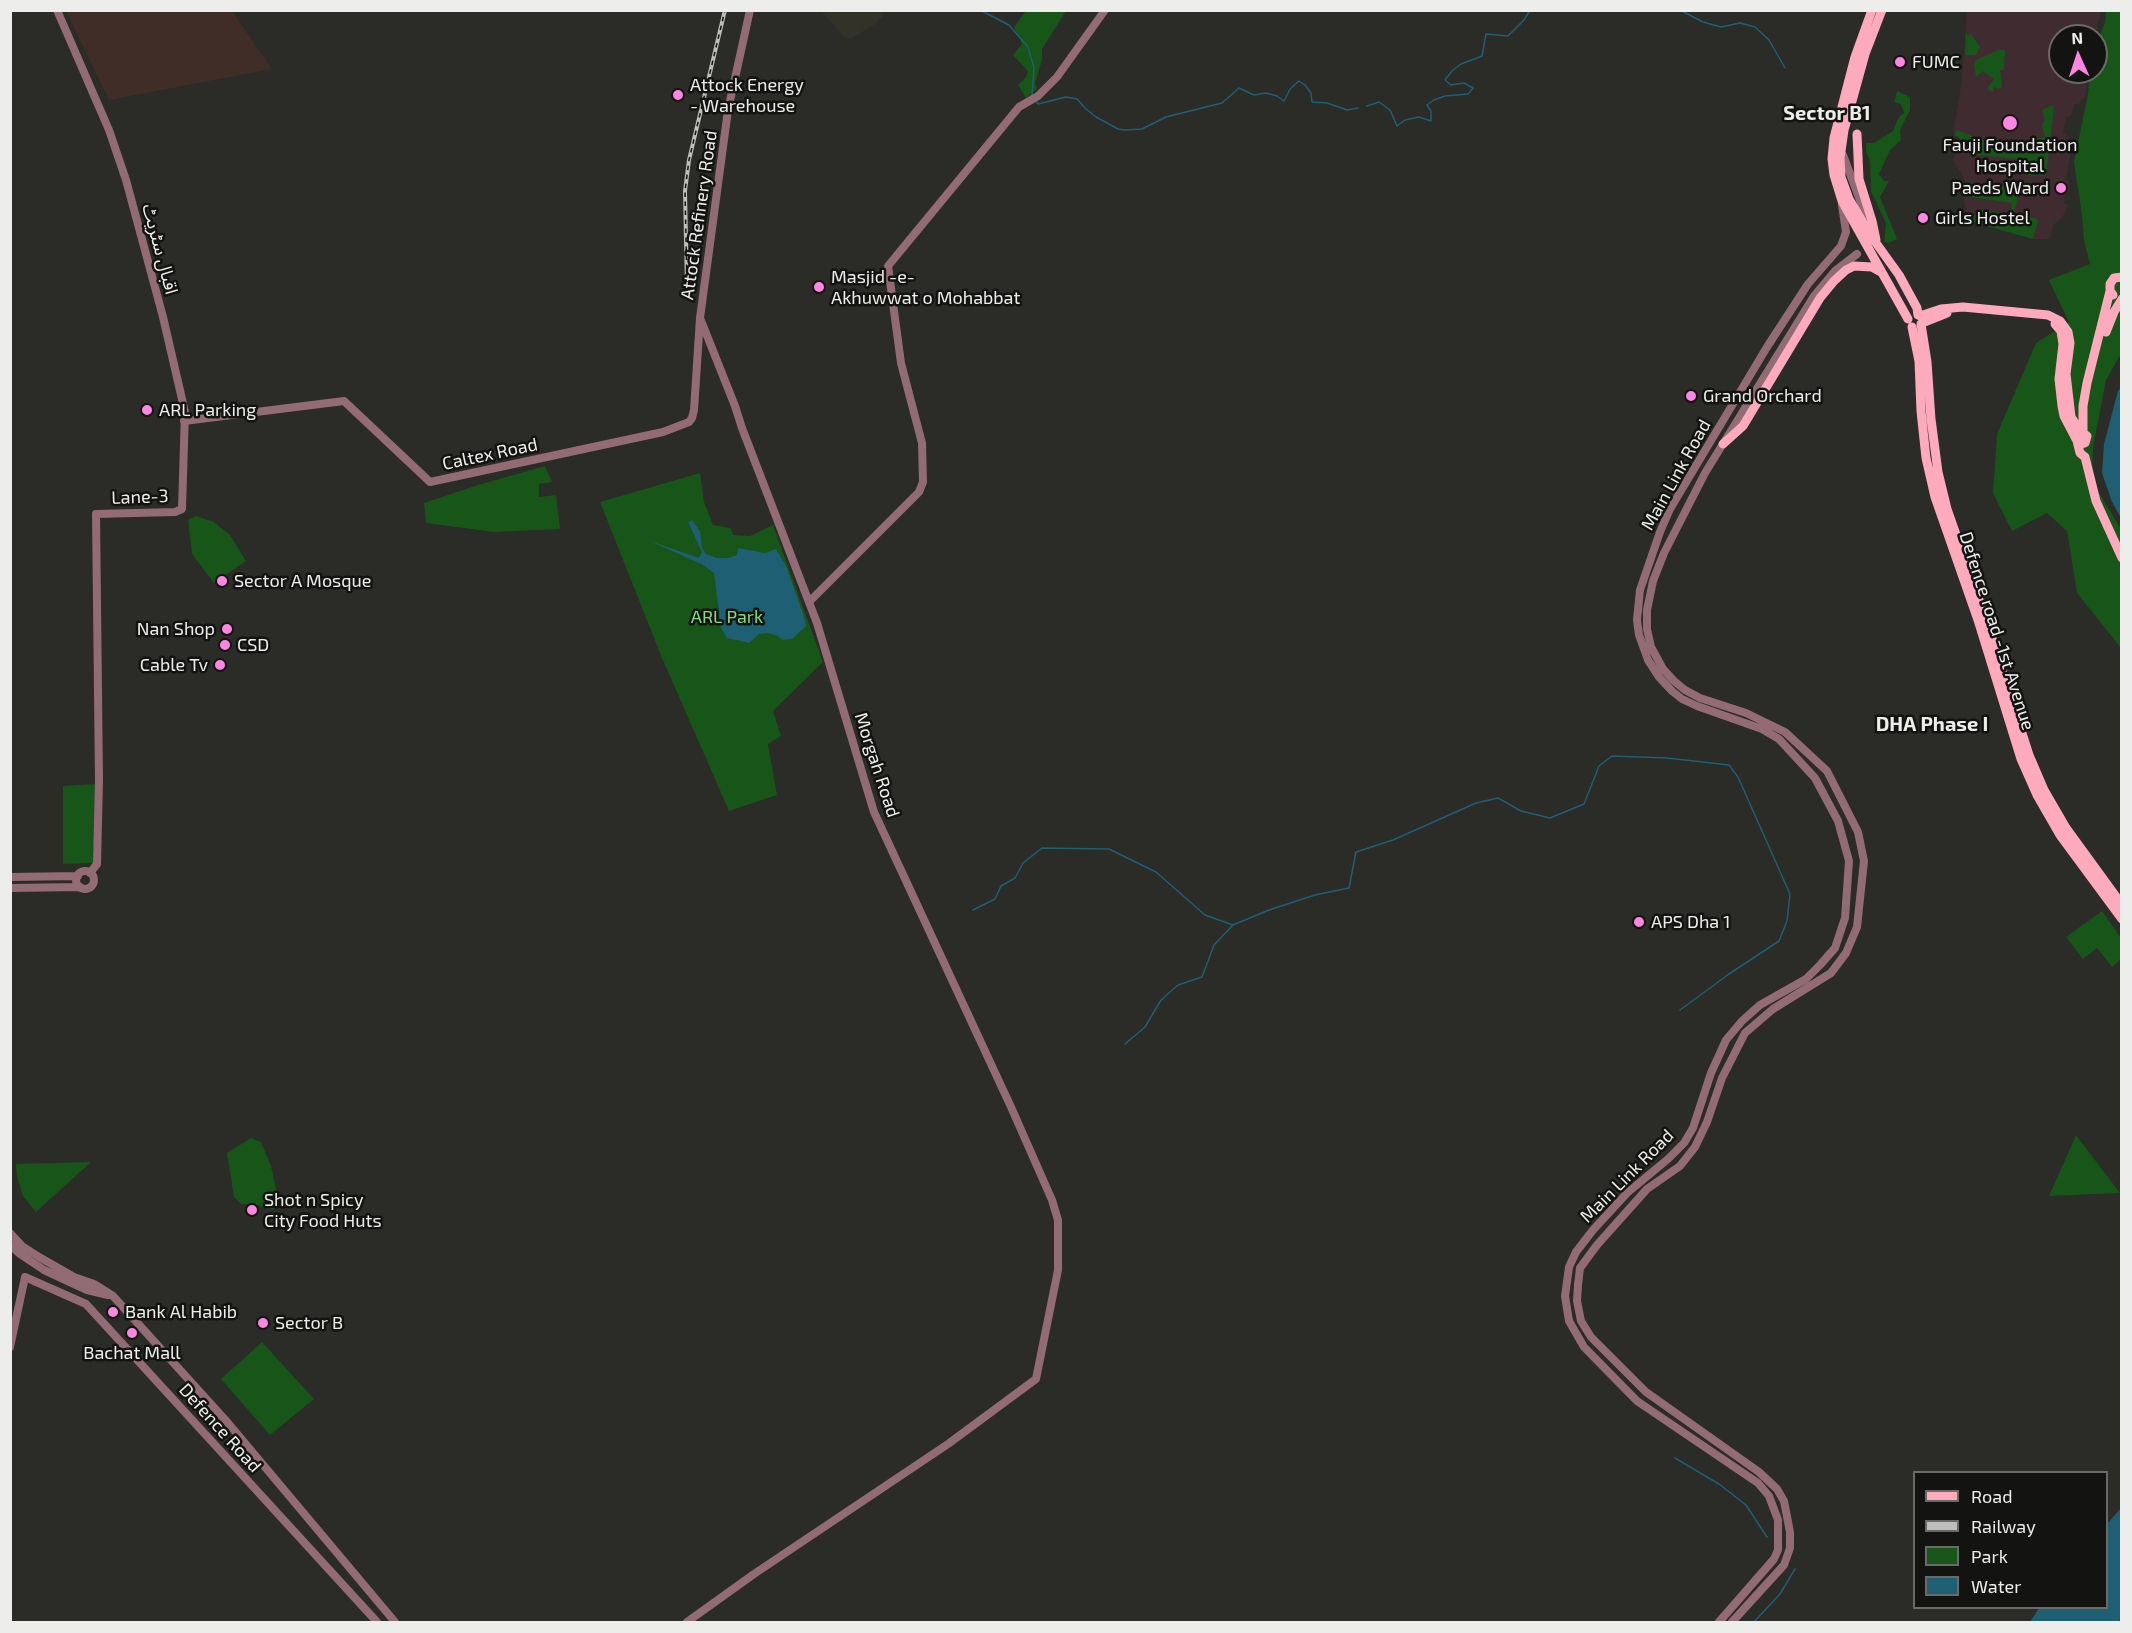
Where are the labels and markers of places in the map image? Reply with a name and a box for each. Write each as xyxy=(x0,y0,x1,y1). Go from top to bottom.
place label: FUMC xyxy=(1912,51,1960,73)
marker: FUMC xyxy=(1893,55,1907,69)
place label: Attock Energy - Warehouse xyxy=(690,74,804,116)
marker: Attock Energy - Warehouse xyxy=(671,88,685,102)
marker: Fauji Foundation Hospital xyxy=(2001,114,2019,132)
place label: Fauji Foundation Hospital xyxy=(1943,134,2077,176)
place label: Paeds Ward xyxy=(1951,177,2049,199)
marker: Paeds Ward xyxy=(2054,181,2068,195)
place label: Girls Hostel xyxy=(1935,207,2030,229)
marker: Girls Hostel xyxy=(1916,211,1930,225)
place label: Masjid -e- Akhuwwat o Mohabbat xyxy=(831,266,1020,308)
marker: Masjid -e- Akhuwwat o Mohabbat xyxy=(812,280,826,294)
place label: Grand Orchard xyxy=(1703,385,1822,407)
marker: Grand Orchard xyxy=(1684,389,1698,403)
place label: ARL Parking xyxy=(159,399,256,421)
marker: ARL Parking xyxy=(140,403,154,417)
place label: Sector A Mosque xyxy=(234,570,371,592)
marker: Sector A Mosque xyxy=(215,574,229,588)
place label: Nan Shop xyxy=(137,618,215,640)
marker: Nan Shop xyxy=(220,622,234,636)
place label: CSD xyxy=(237,634,269,656)
marker: CSD xyxy=(218,638,232,652)
place label: Cable Tv xyxy=(140,654,208,676)
marker: Cable Tv xyxy=(213,658,227,672)
place label: APS Dha 1 xyxy=(1651,911,1730,933)
marker: APS Dha 1 xyxy=(1632,915,1646,929)
place label: Shot n Spicy City Food Huts xyxy=(264,1189,382,1232)
marker: Shot n Spicy City Food Huts xyxy=(245,1203,259,1217)
place label: Bank Al Habib xyxy=(125,1301,237,1323)
marker: Bank Al Habib xyxy=(106,1305,120,1319)
place label: Sector B xyxy=(275,1312,343,1334)
marker: Sector B xyxy=(256,1316,270,1330)
marker: Bachat Mall xyxy=(125,1326,139,1340)
place label: Bachat Mall xyxy=(83,1342,181,1364)

